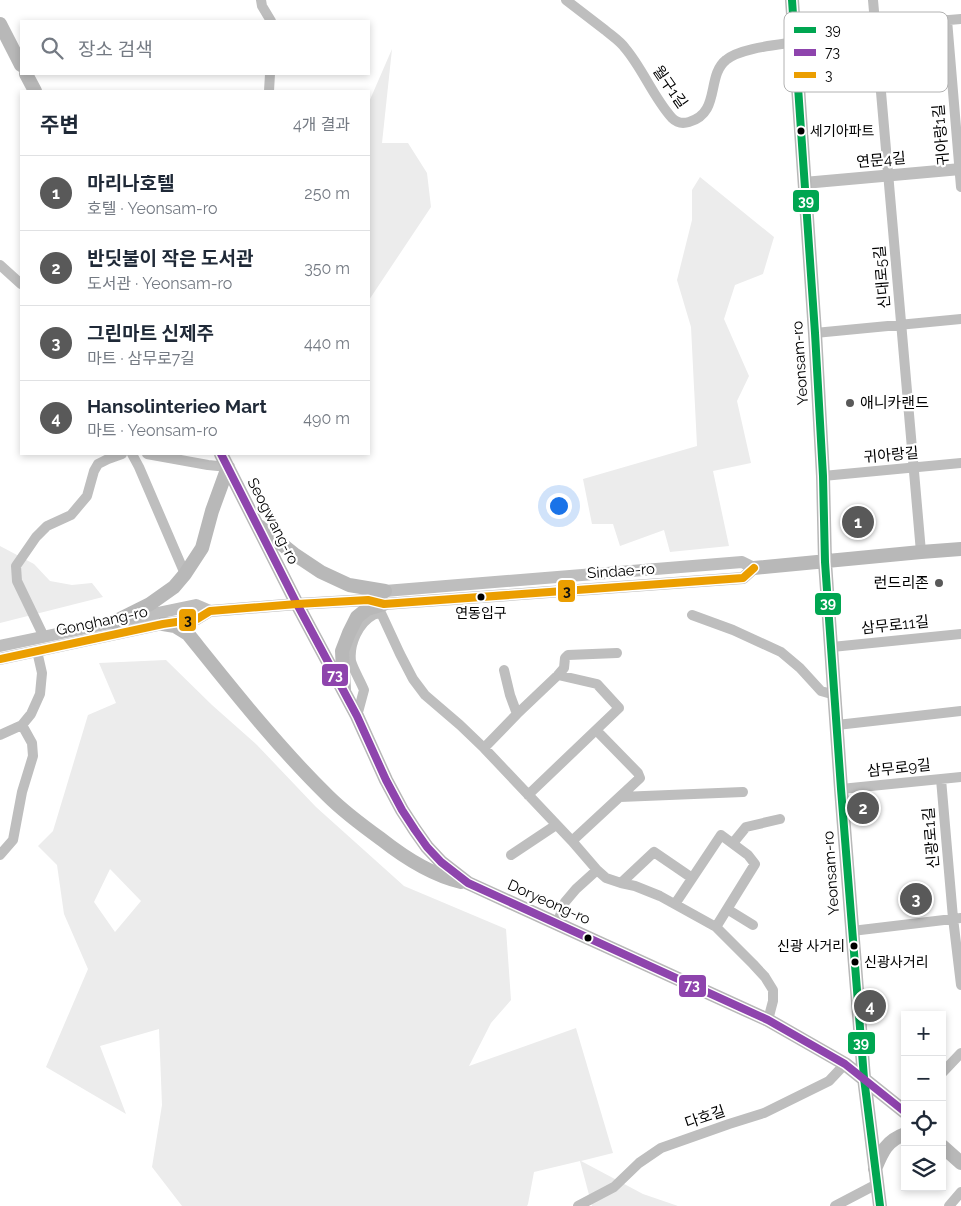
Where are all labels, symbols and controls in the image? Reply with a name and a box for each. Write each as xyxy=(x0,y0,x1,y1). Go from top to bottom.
legend xyxy=(784,12,948,92)
search box xyxy=(20,20,370,75)
text: 39 xyxy=(825,22,841,38)
icon: search xyxy=(38,34,66,62)
text: 장소 검색 xyxy=(78,38,153,60)
text: 73 xyxy=(825,44,840,60)
street label: 월구1길 xyxy=(649,62,691,112)
text: 3 xyxy=(825,67,832,83)
street label: 귀아랑1길 xyxy=(929,104,953,166)
text: 주변 xyxy=(40,112,79,137)
text: 4개 결과 xyxy=(293,115,350,134)
place label: 세기아파트 xyxy=(810,123,875,139)
marker: 세기아파트 xyxy=(796,126,806,136)
street label: 연문4길 xyxy=(856,149,906,171)
text: 마리나호텔 xyxy=(87,172,174,194)
text: 1 xyxy=(52,184,60,203)
text: 250 m xyxy=(304,184,350,203)
line badge: 39 xyxy=(792,189,820,213)
text: 39 xyxy=(798,193,814,209)
text: 호텔 · Yeonsam-ro xyxy=(87,199,218,218)
street label: 신대로5길 xyxy=(870,245,894,309)
text: 반딧불이 작은 도서관 xyxy=(87,247,253,269)
text: 2 xyxy=(51,259,61,278)
text: 350 m xyxy=(304,259,350,278)
text: 도서관 · Yeonsam-ro xyxy=(87,274,232,293)
street label: Yeonsam-ro xyxy=(788,320,812,406)
text: 그린마트 신제주 xyxy=(87,322,214,344)
text: 3 xyxy=(52,334,60,353)
text: 440 m xyxy=(304,334,350,353)
text: 마트 · 삼무로7길 xyxy=(87,349,195,368)
place label: 애니카랜드 xyxy=(860,394,929,412)
text: Hansolinterieo Mart xyxy=(87,395,267,417)
marker: 애니카랜드 xyxy=(844,397,856,409)
text: 4 xyxy=(51,409,61,428)
text: 490 m xyxy=(303,409,350,428)
text: 마트 · Yeonsam-ro xyxy=(87,421,218,440)
street label: 귀아랑길 xyxy=(863,444,919,466)
street label: Seogwang-ro xyxy=(244,475,303,567)
your location xyxy=(546,493,572,519)
pin: 1 xyxy=(842,503,874,541)
street label: Sindae-ro xyxy=(587,560,655,582)
place label: 런드리존 xyxy=(874,574,929,592)
marker: 런드리존 xyxy=(933,577,945,589)
line badge: 3 xyxy=(557,579,576,603)
text: 3 xyxy=(563,583,571,599)
marker: 연동입구 xyxy=(476,592,486,602)
line badge: 39 xyxy=(814,592,842,616)
text: 39 xyxy=(820,595,836,611)
street label: Gonghang-ro xyxy=(55,603,149,639)
place label: 연동입구 xyxy=(455,605,507,621)
line badge: 3 xyxy=(178,608,197,632)
text: 3 xyxy=(184,612,192,628)
street label: 삼무로11길 xyxy=(860,612,930,638)
line badge: 73 xyxy=(321,663,349,687)
text: 73 xyxy=(327,667,343,683)
street label: 삼무로9길 xyxy=(866,756,932,780)
pin: 2 xyxy=(847,789,879,827)
street label: 신광로1길 xyxy=(919,807,943,869)
street label: Yeonsam-ro xyxy=(819,830,843,916)
street label: Doryeong-ro xyxy=(505,876,593,928)
pin: 3 xyxy=(900,880,932,918)
unlabelled marker xyxy=(583,933,593,943)
place label: 신광 사거리 xyxy=(777,938,845,954)
marker: 신광 사거리 xyxy=(849,941,859,951)
place label: 신광사거리 xyxy=(864,954,928,970)
marker: 신광사거리 xyxy=(850,957,860,967)
line badge: 73 xyxy=(678,974,707,998)
text: 73 xyxy=(684,977,700,993)
pin: 4 xyxy=(854,987,886,1025)
map controls xyxy=(901,1011,946,1191)
button: + xyxy=(901,1011,946,1056)
line badge: 39 xyxy=(847,1031,876,1055)
text: 39 xyxy=(853,1035,869,1051)
button: − xyxy=(901,1056,946,1101)
button: locate xyxy=(901,1101,946,1146)
street label: 다호길 xyxy=(682,1102,728,1132)
button: layers xyxy=(901,1146,946,1191)

